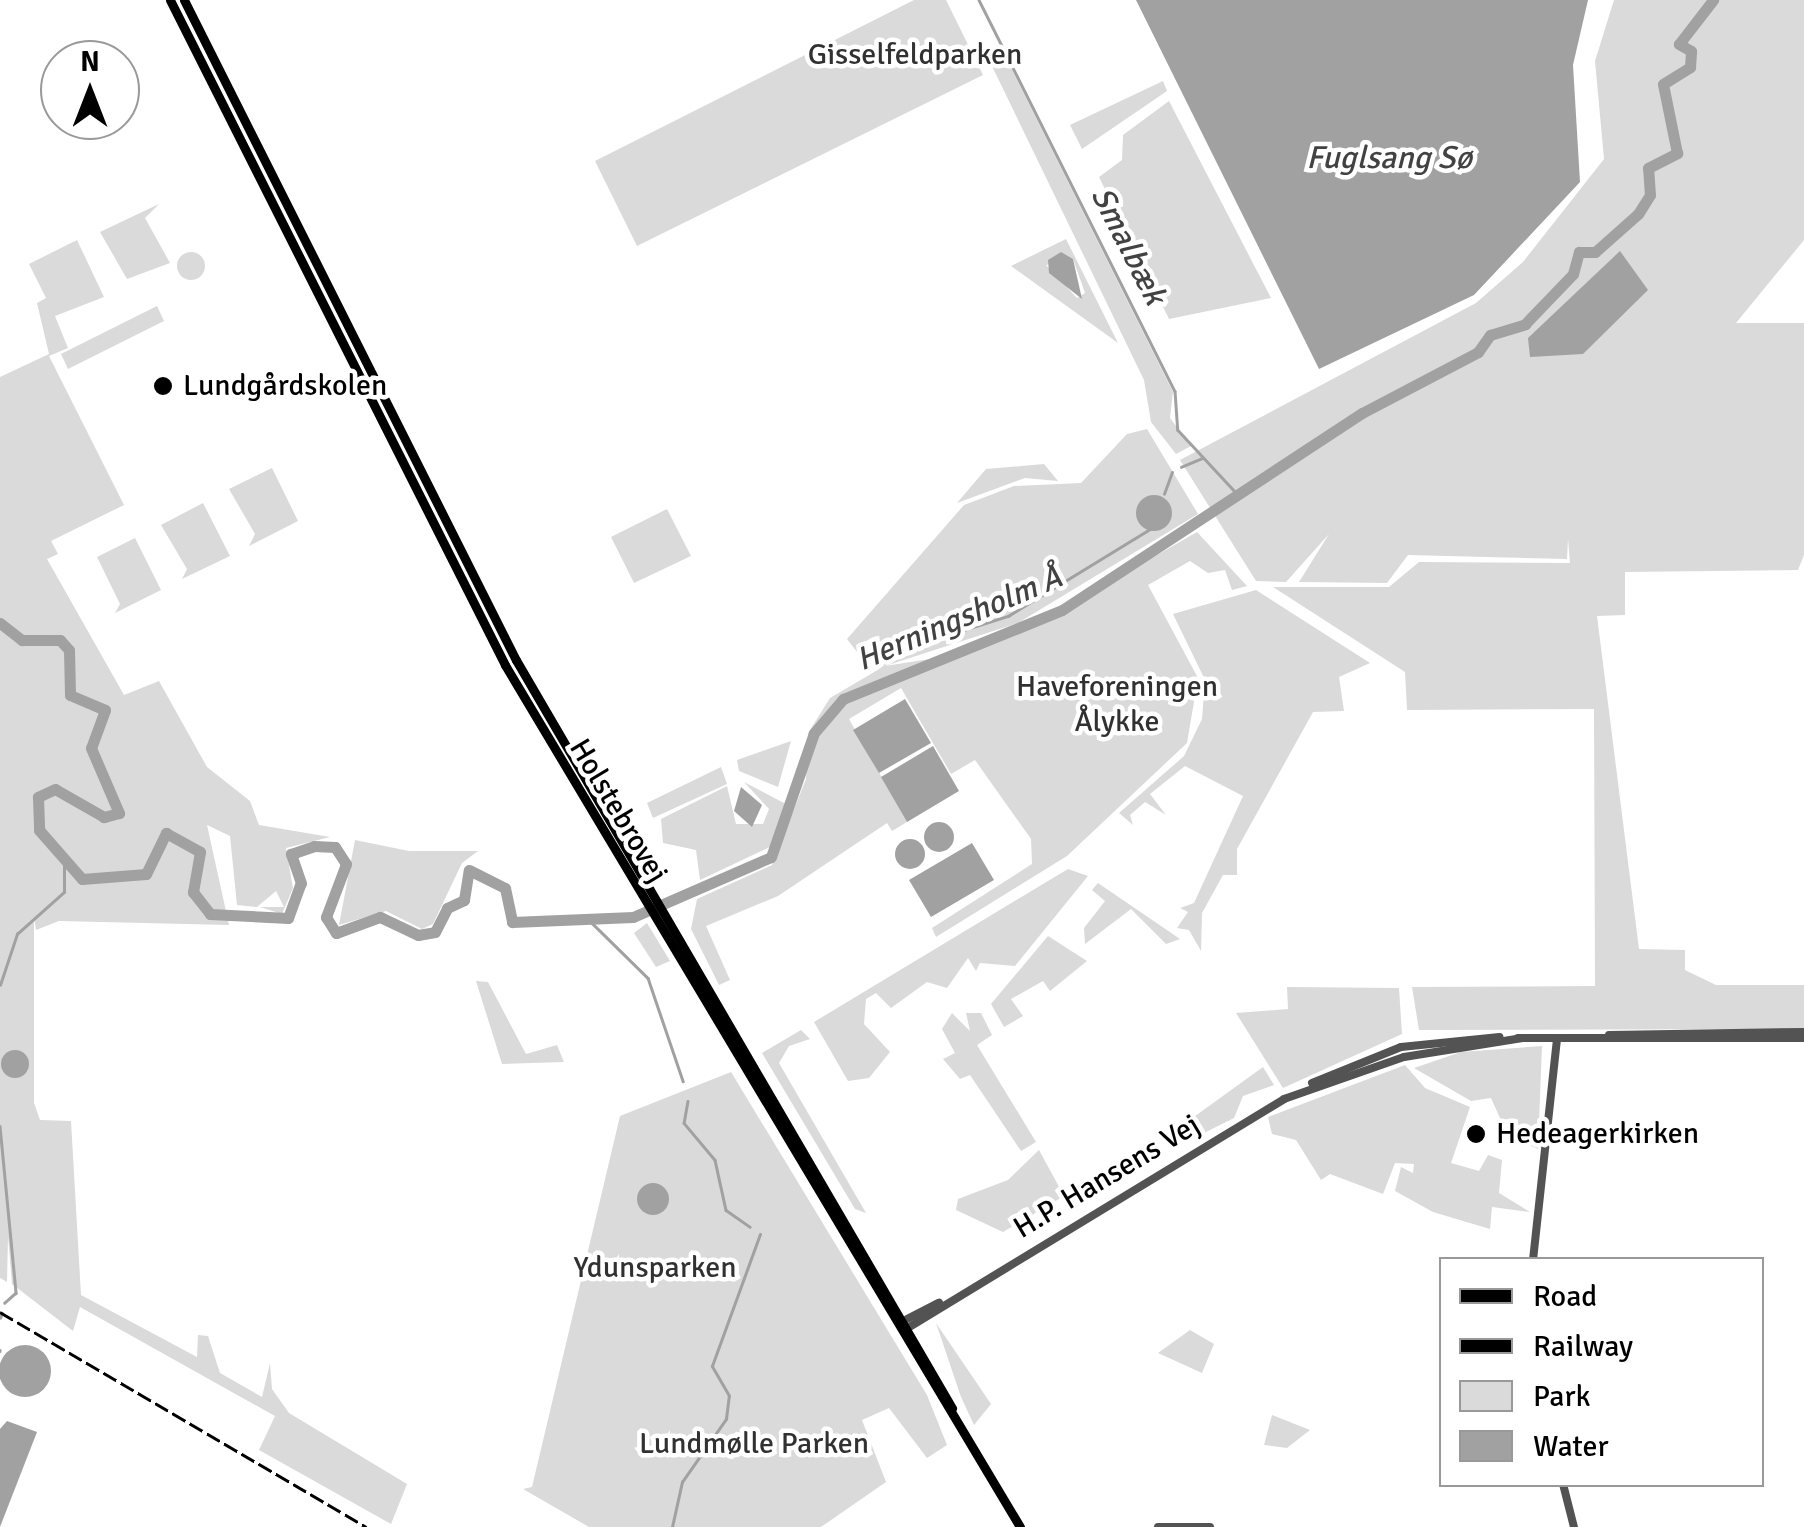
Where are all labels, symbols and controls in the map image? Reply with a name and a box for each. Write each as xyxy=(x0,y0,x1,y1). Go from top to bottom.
park label: Gisselfeldparken xyxy=(808,37,1022,73)
north arrow xyxy=(40,40,140,140)
text: N xyxy=(80,45,100,79)
water label: Fuglsang Sø xyxy=(1306,139,1472,177)
water label: Smalbæk xyxy=(1082,181,1174,311)
place label: Lundgårdskolen xyxy=(183,368,387,404)
marker: Lundgårdskolen xyxy=(152,375,174,397)
water label: Herningsholm Å xyxy=(851,558,1067,680)
park label: Haveforeningen Ålykke xyxy=(1016,669,1218,740)
street label: Holstebrovej xyxy=(561,733,675,889)
street label: H.P. Hansens Vej xyxy=(1007,1107,1207,1247)
place label: Hedeagerkirken xyxy=(1496,1116,1699,1152)
marker: Hedeagerkirken xyxy=(1465,1123,1487,1145)
park label: Ydunsparken xyxy=(573,1250,737,1286)
legend xyxy=(1439,1257,1764,1487)
text: Road xyxy=(1533,1278,1597,1315)
text: Railway xyxy=(1533,1328,1633,1365)
text: Park xyxy=(1533,1378,1591,1415)
park label: Lundmølle Parken xyxy=(639,1426,869,1462)
text: Water xyxy=(1533,1428,1609,1465)

